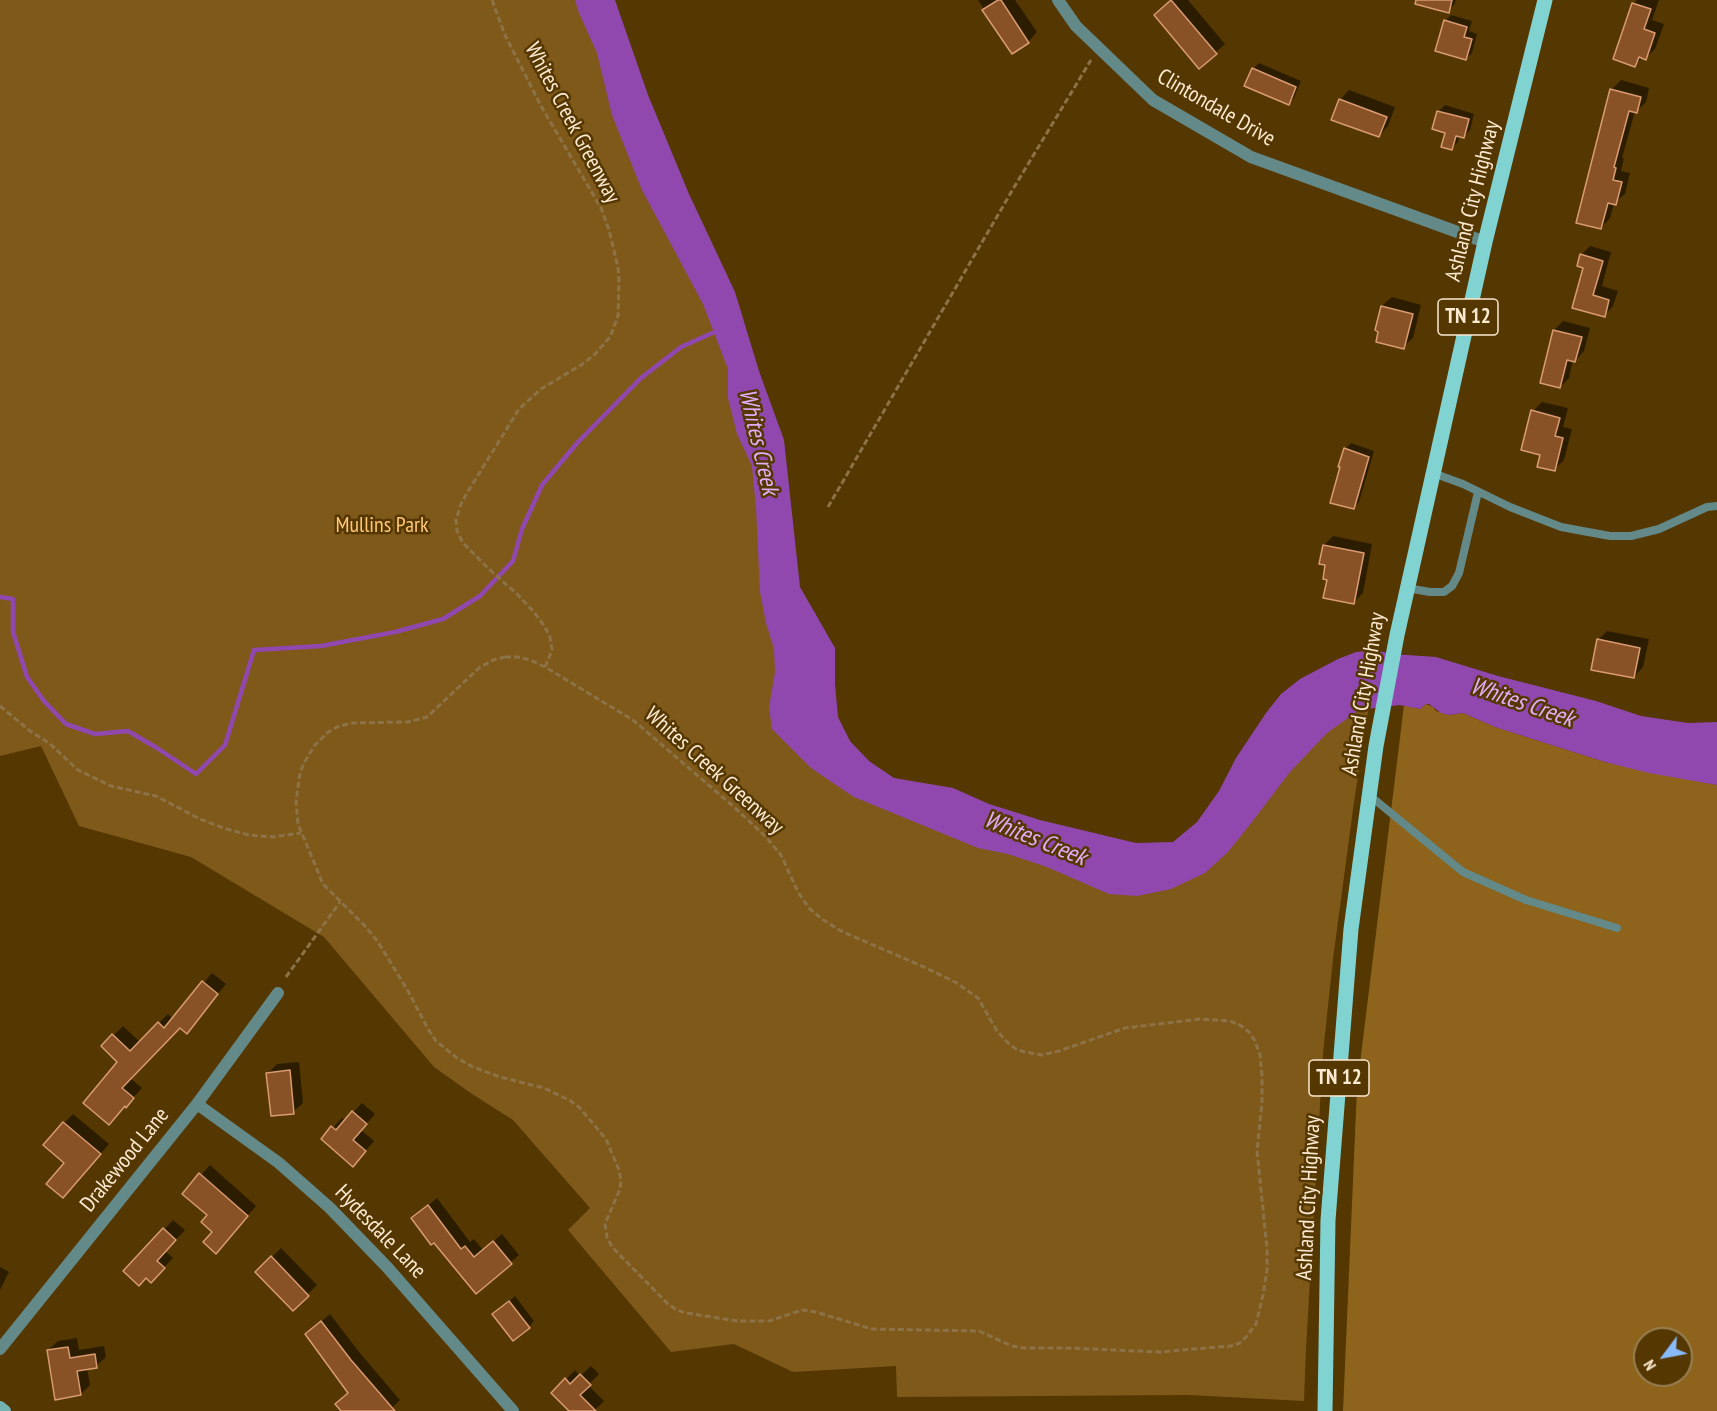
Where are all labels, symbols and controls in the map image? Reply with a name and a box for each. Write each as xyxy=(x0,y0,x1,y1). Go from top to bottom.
street label: Whites Creek Greenway xyxy=(519,38,625,208)
street label: Clintondale Drive xyxy=(1152,64,1280,152)
street label: Ashland City Highway xyxy=(1440,118,1506,284)
road number: TN 12 xyxy=(1438,299,1498,335)
water label: Whites Creek xyxy=(732,386,784,498)
park label: Mullins Park xyxy=(335,513,429,539)
street label: Ashland City Highway xyxy=(1337,611,1391,777)
water label: Whites Creek xyxy=(1466,672,1578,734)
street label: Whites Creek Greenway xyxy=(639,702,789,840)
water label: Whites Creek xyxy=(980,805,1090,873)
road number: TN 12 xyxy=(1309,1060,1369,1096)
street label: Drakewood Lane xyxy=(75,1103,175,1217)
street label: Ashland City Highway xyxy=(1292,1115,1326,1281)
street label: Hydesdale Lane xyxy=(329,1180,431,1284)
north arrow xyxy=(1633,1327,1693,1387)
text: N xyxy=(1639,1357,1660,1374)

